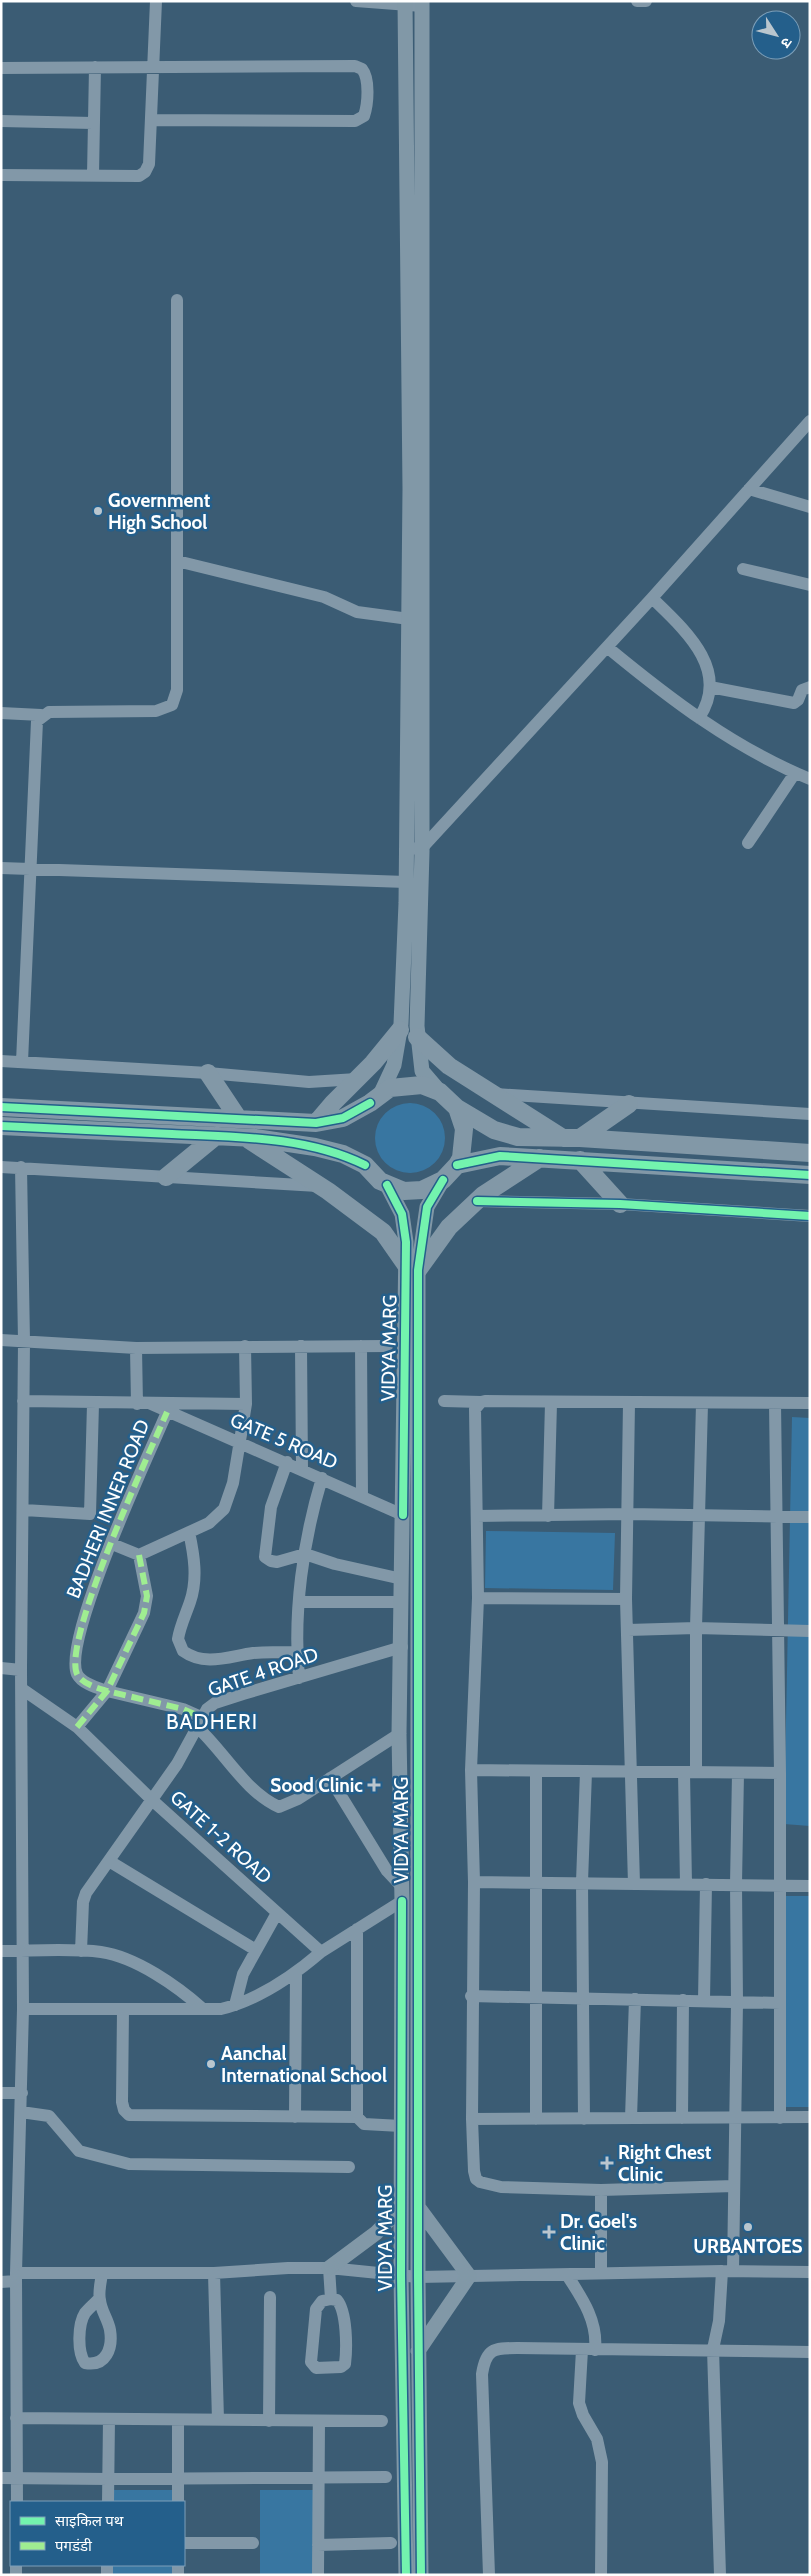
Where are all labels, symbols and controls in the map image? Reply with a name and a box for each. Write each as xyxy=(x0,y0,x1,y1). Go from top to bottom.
north arrow xyxy=(751,10,801,60)
text: उ xyxy=(776,34,796,52)
place label: Government High School xyxy=(108,489,211,534)
marker: Government High School xyxy=(92,505,104,517)
street label: VIDYA MARG xyxy=(377,1295,401,1401)
street label: GATE 5 ROAD xyxy=(227,1408,341,1474)
street label: BADHERI INNER ROAD xyxy=(62,1416,154,1602)
street label: GATE 4 ROAD xyxy=(205,1642,321,1702)
district label: BADHERI xyxy=(166,1709,258,1734)
place label: Sood Clinic xyxy=(270,1774,363,1797)
street label: VIDYA MARG xyxy=(390,1777,413,1883)
marker: Sood Clinic xyxy=(367,1778,381,1792)
street label: GATE 1-2 ROAD xyxy=(166,1786,276,1888)
place label: Aanchal International School xyxy=(221,2042,387,2087)
marker: Aanchal International School xyxy=(205,2058,217,2070)
place label: Right Chest Clinic xyxy=(618,2141,712,2186)
marker: Right Chest Clinic xyxy=(600,2156,614,2170)
street label: VIDYA MARG xyxy=(374,2185,397,2291)
place label: Dr. Goel's Clinic xyxy=(560,2210,637,2255)
marker: URBANTOES xyxy=(742,2221,754,2233)
marker: Dr. Goel's Clinic xyxy=(542,2225,556,2239)
place label: URBANTOES xyxy=(693,2235,803,2258)
legend xyxy=(10,2501,185,2566)
text: साइकिल पथ xyxy=(55,2512,124,2530)
text: पगडंडी xyxy=(55,2537,93,2555)

